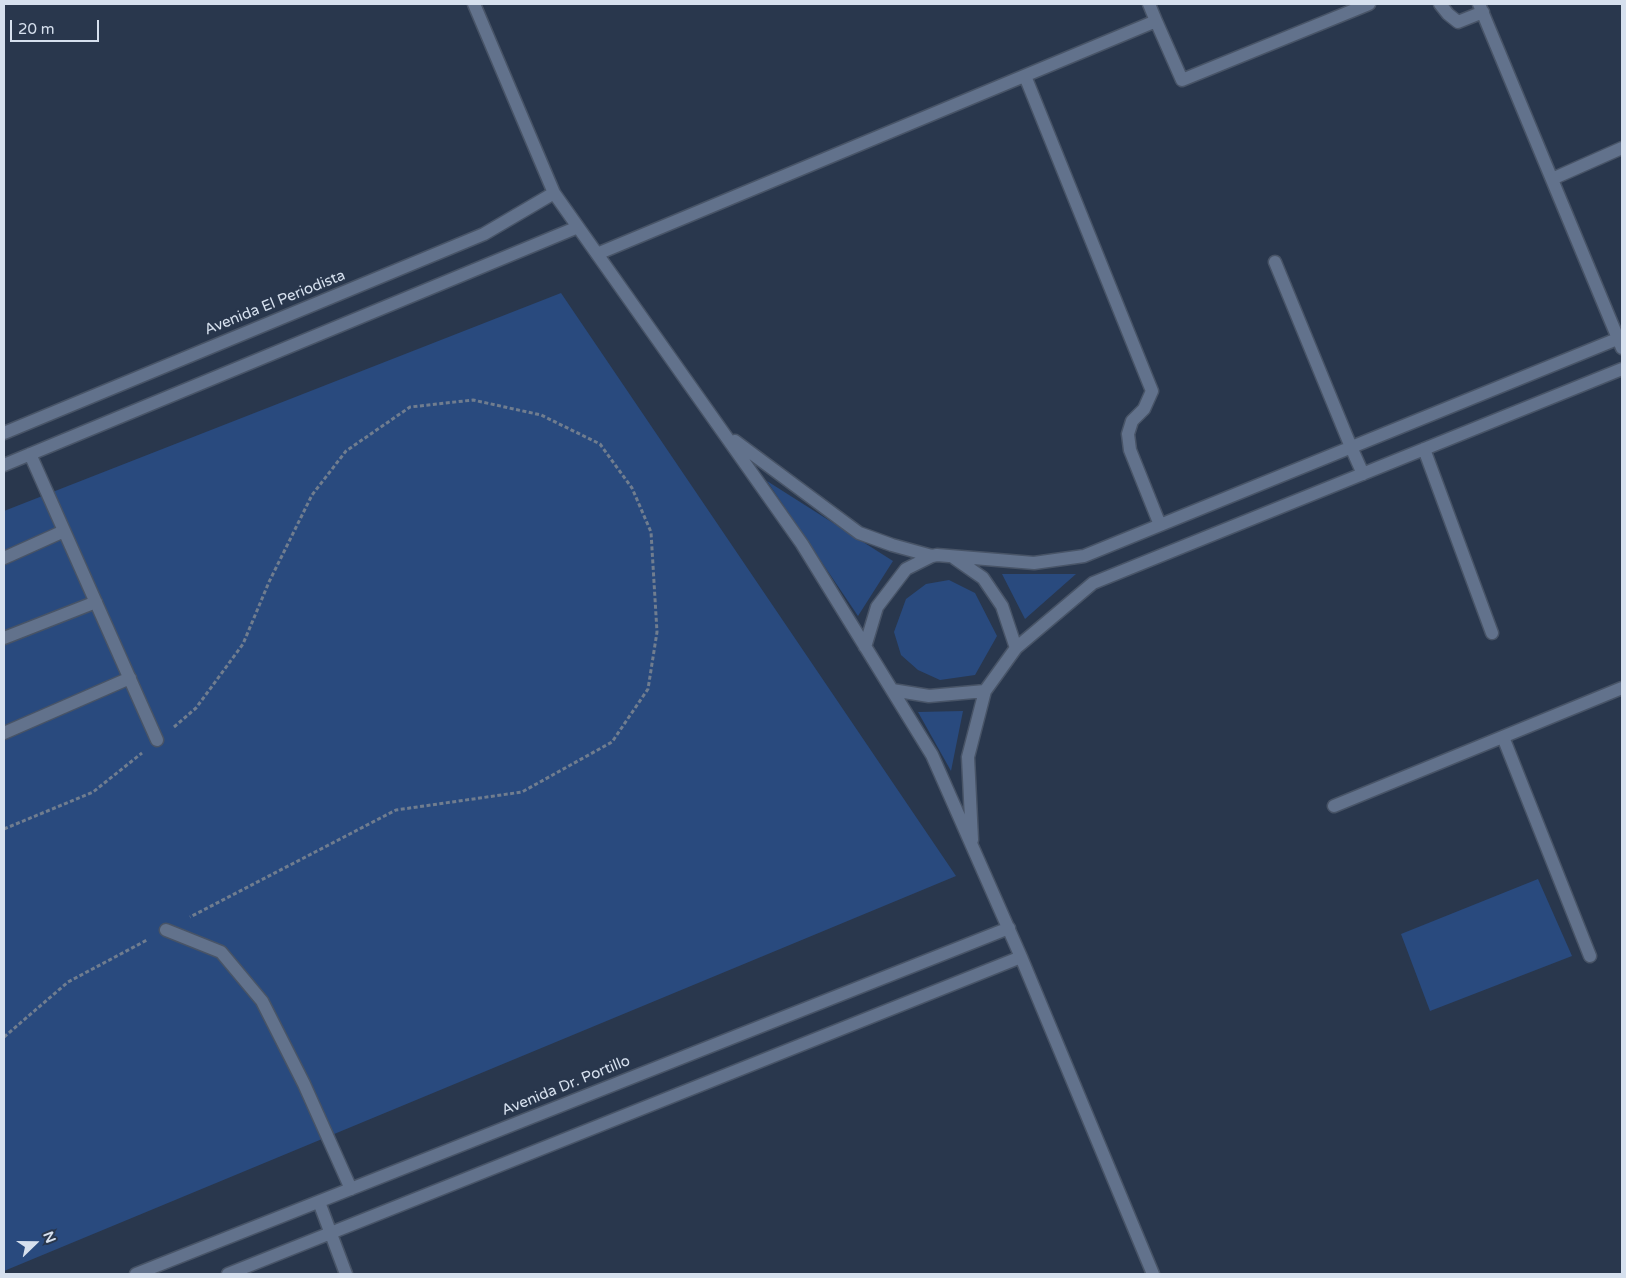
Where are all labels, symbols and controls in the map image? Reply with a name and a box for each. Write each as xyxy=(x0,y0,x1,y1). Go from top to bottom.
scale bar xyxy=(12,10,101,42)
text: 20 m xyxy=(18,20,55,38)
street label: Avenida El Periodista xyxy=(202,267,348,339)
street label: Avenida Dr. Portillo xyxy=(499,1052,633,1120)
north arrow xyxy=(10,1218,60,1268)
text: N xyxy=(39,1229,59,1246)

